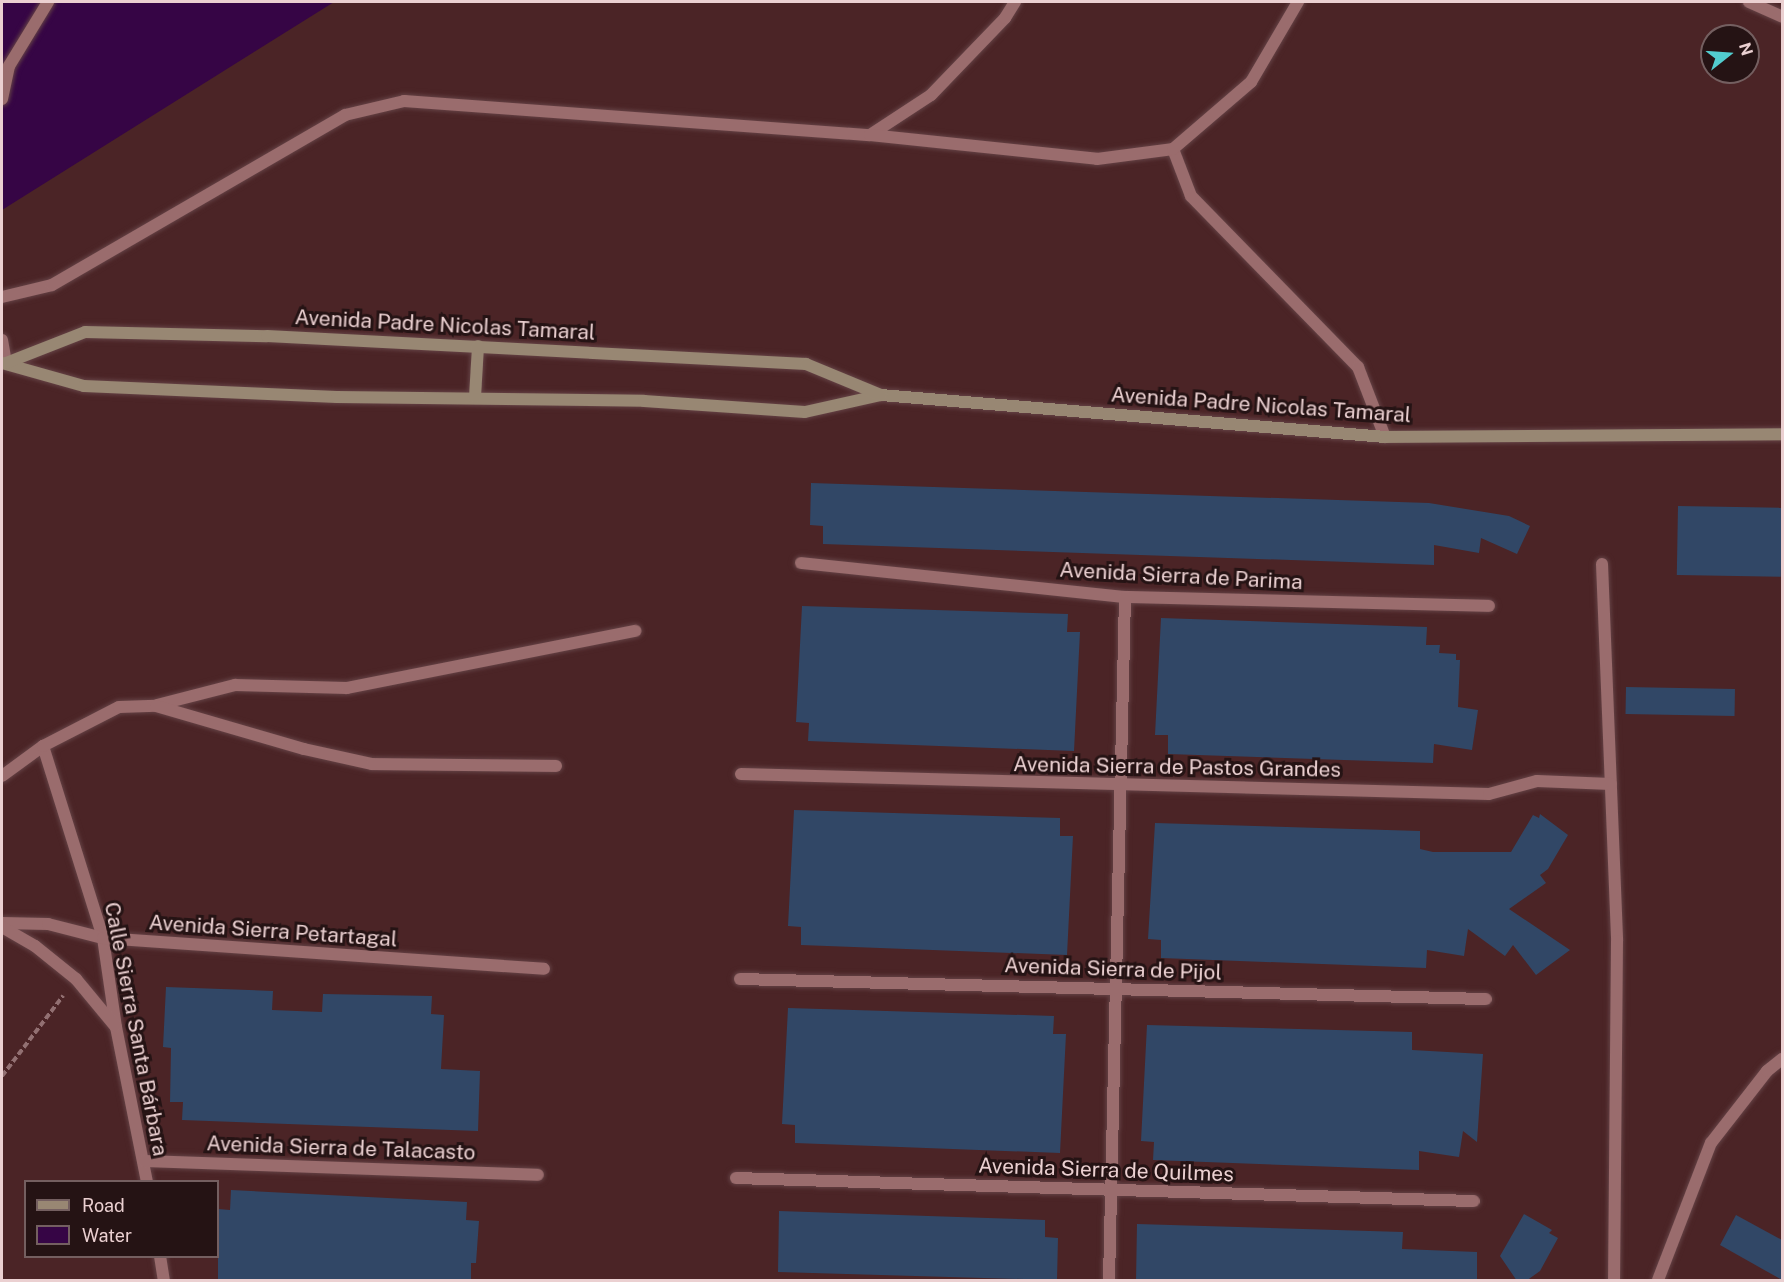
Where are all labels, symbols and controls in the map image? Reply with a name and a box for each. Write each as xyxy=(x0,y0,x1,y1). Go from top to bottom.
north arrow xyxy=(1700,24,1760,84)
text: N xyxy=(1735,40,1757,58)
street label: Avenida Padre Nicolas Tamaral xyxy=(294,305,596,345)
street label: Avenida Padre Nicolas Tamaral xyxy=(1110,382,1412,428)
street label: Avenida Sierra de Parima xyxy=(1059,557,1303,595)
street label: Avenida Sierra de Pastos Grandes xyxy=(1013,752,1341,782)
street label: Calle Sierra Santa Bárbara xyxy=(99,900,173,1158)
street label: Avenida Sierra Petartagal xyxy=(148,910,398,952)
street label: Avenida Sierra de Pijol xyxy=(1004,953,1222,985)
street label: Avenida Sierra de Talacasto xyxy=(206,1131,476,1165)
street label: Avenida Sierra de Quilmes xyxy=(978,1153,1234,1187)
legend xyxy=(24,1180,219,1258)
text: Road xyxy=(82,1195,125,1216)
text: Water xyxy=(82,1225,132,1246)

